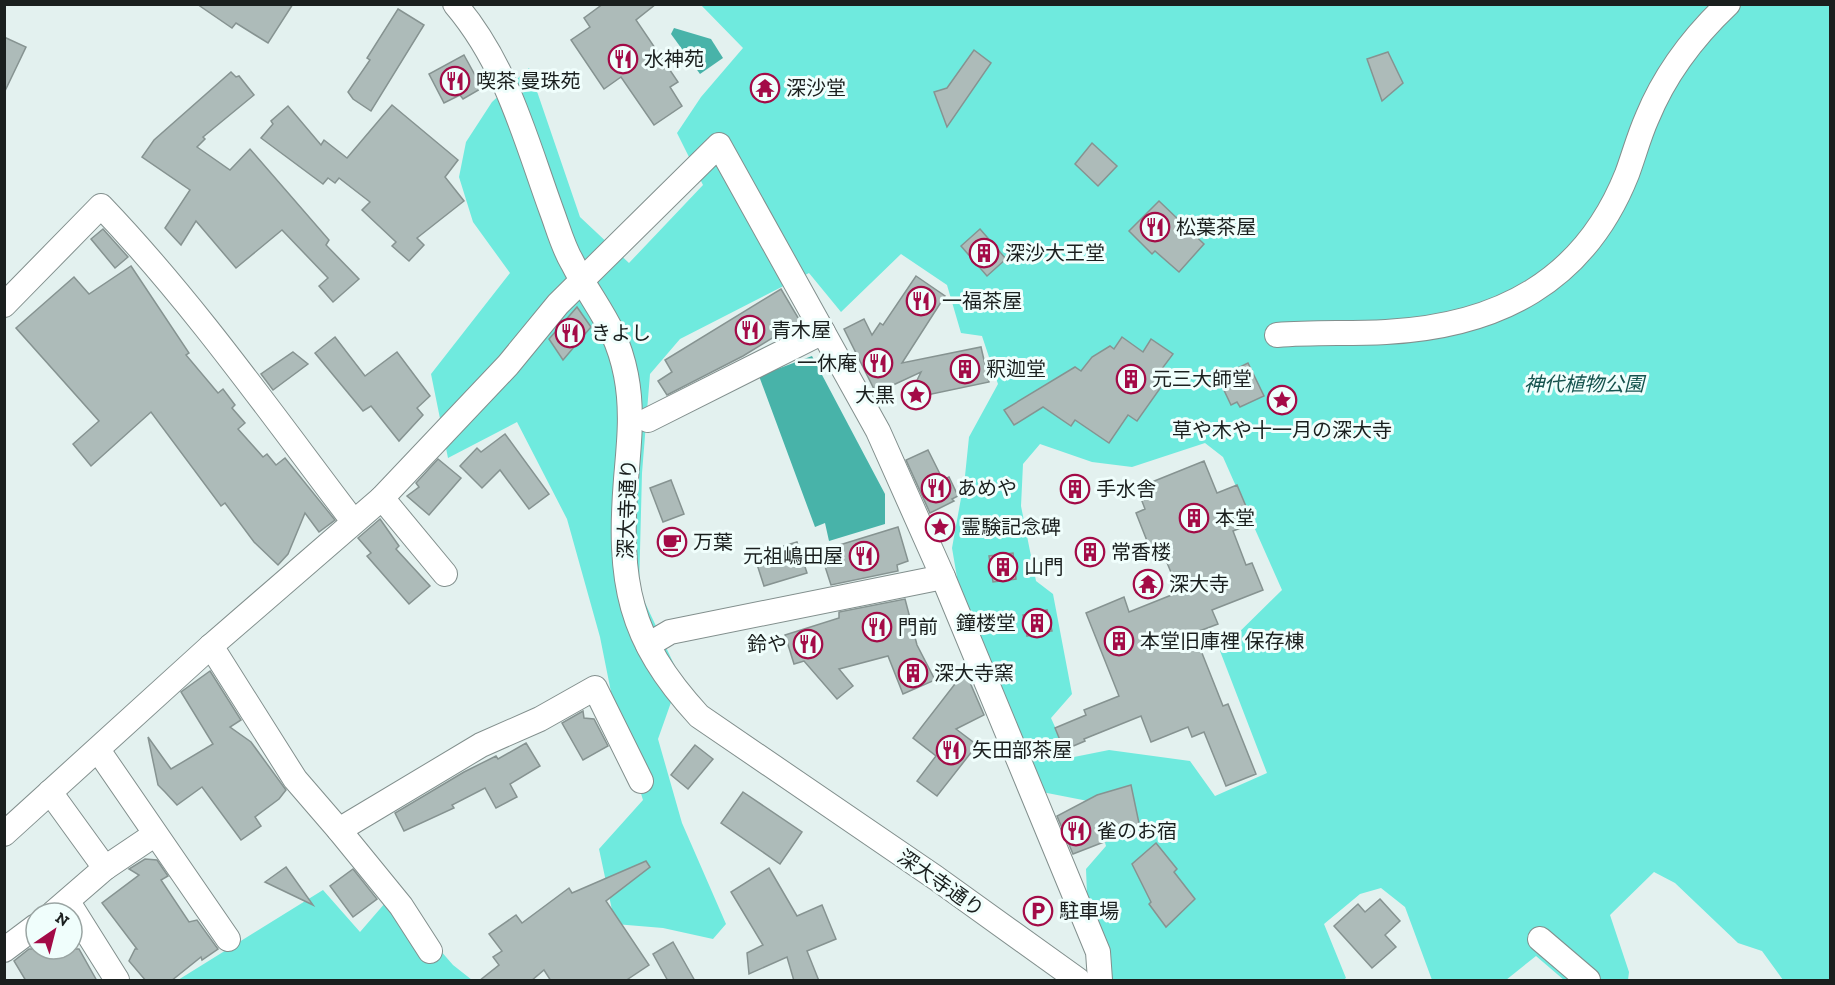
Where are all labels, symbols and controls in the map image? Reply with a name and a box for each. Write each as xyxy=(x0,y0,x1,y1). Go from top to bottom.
restaurant icon: 水神苑 xyxy=(607,43,639,75)
place label: 水神苑 xyxy=(644,47,704,71)
restaurant icon: 喫茶 曼珠苑 xyxy=(439,65,471,97)
place label: 喫茶 曼珠苑 xyxy=(476,69,581,93)
temple icon: 深沙堂 xyxy=(749,72,781,104)
place label: 深沙堂 xyxy=(786,76,846,100)
restaurant icon: 松葉茶屋 xyxy=(1139,211,1171,243)
place label: 松葉茶屋 xyxy=(1176,215,1256,239)
building icon: 深沙大王堂 xyxy=(968,237,1000,269)
place label: 深沙大王堂 xyxy=(1005,241,1105,265)
restaurant icon: 一福茶屋 xyxy=(905,285,937,317)
place label: 一福茶屋 xyxy=(942,289,1022,313)
restaurant icon: 青木屋 xyxy=(734,314,766,346)
restaurant icon: きよし xyxy=(554,317,586,349)
place label: 青木屋 xyxy=(771,318,831,342)
place label: きよし xyxy=(591,321,651,345)
restaurant icon: 一休庵 xyxy=(862,347,894,379)
place label: 一休庵 xyxy=(797,351,857,375)
building icon: 釈迦堂 xyxy=(949,353,981,385)
place label: 釈迦堂 xyxy=(986,357,1046,381)
building icon: 元三大師堂 xyxy=(1115,363,1147,395)
place label: 元三大師堂 xyxy=(1152,367,1252,391)
park label: 神代植物公園 xyxy=(1524,372,1647,396)
place icon: 大黒 xyxy=(900,379,932,411)
place label: 大黒 xyxy=(855,383,895,407)
place icon: 草や木や十一月の深大寺 xyxy=(1266,384,1298,416)
place label: 草や木や十一月の深大寺 xyxy=(1172,418,1392,442)
street label: 深大寺通り xyxy=(613,459,641,559)
restaurant icon: あめや xyxy=(920,472,952,504)
building icon: 手水舎 xyxy=(1059,473,1091,505)
place label: あめや xyxy=(957,476,1017,500)
place label: 手水舎 xyxy=(1096,477,1156,501)
building icon: 本堂 xyxy=(1178,502,1210,534)
place label: 本堂 xyxy=(1215,506,1255,530)
place icon: 霊験記念碑 xyxy=(924,511,956,543)
place label: 霊験記念碑 xyxy=(961,515,1061,539)
cafe icon: 万葉 xyxy=(656,526,688,558)
place label: 万葉 xyxy=(693,530,733,554)
building icon: 常香楼 xyxy=(1074,536,1106,568)
restaurant icon: 元祖嶋田屋 xyxy=(848,540,880,572)
place label: 常香楼 xyxy=(1111,540,1171,564)
place label: 元祖嶋田屋 xyxy=(743,544,843,568)
building icon: 山門 xyxy=(987,551,1019,583)
place label: 山門 xyxy=(1024,555,1064,579)
temple icon: 深大寺 xyxy=(1132,568,1164,600)
place label: 深大寺 xyxy=(1169,572,1229,596)
building icon: 鐘楼堂 xyxy=(1021,607,1053,639)
restaurant icon: 門前 xyxy=(861,611,893,643)
place label: 鐘楼堂 xyxy=(956,611,1016,635)
place label: 門前 xyxy=(898,615,938,639)
building icon: 本堂旧庫裡 保存棟 xyxy=(1103,625,1135,657)
restaurant icon: 鈴や xyxy=(792,628,824,660)
place label: 本堂旧庫裡 保存棟 xyxy=(1140,629,1305,653)
place label: 鈴や xyxy=(747,632,787,656)
building icon: 深大寺窯 xyxy=(897,657,929,689)
place label: 深大寺窯 xyxy=(934,661,1014,685)
restaurant icon: 矢田部茶屋 xyxy=(935,734,967,766)
place label: 矢田部茶屋 xyxy=(972,738,1072,762)
restaurant icon: 雀のお宿 xyxy=(1060,815,1092,847)
place label: 雀のお宿 xyxy=(1097,819,1177,843)
street label: 深大寺通り xyxy=(893,844,989,922)
parking icon: 駐車場 xyxy=(1022,895,1054,927)
place label: 駐車場 xyxy=(1059,899,1119,923)
north arrow xyxy=(24,901,84,961)
text: N xyxy=(52,908,73,930)

